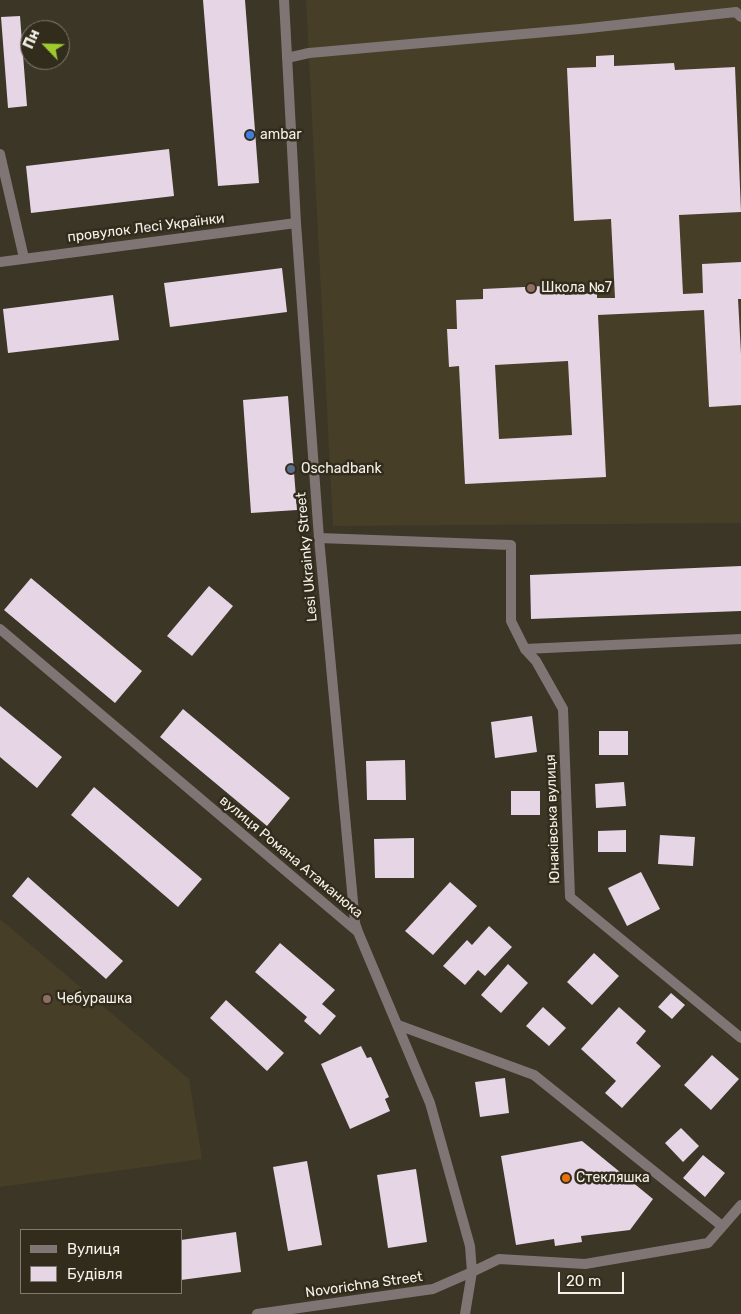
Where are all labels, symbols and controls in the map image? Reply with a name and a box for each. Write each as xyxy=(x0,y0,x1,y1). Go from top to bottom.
north arrow xyxy=(20,20,70,70)
text: Пн xyxy=(20,27,43,51)
place label: ambar xyxy=(260,127,302,143)
marker: ambar xyxy=(244,129,256,141)
street label: провулок Лесі Українки xyxy=(66,210,226,246)
place label: Школа №7 xyxy=(541,280,612,296)
marker: Школа №7 xyxy=(525,282,537,294)
place label: Oschadbank xyxy=(301,461,382,477)
marker: Oschadbank xyxy=(285,463,297,475)
street label: Lesi Ukrainky Street xyxy=(293,491,321,623)
street label: Юнаківська вулиця xyxy=(542,754,564,884)
street label: вулиця Романа Атаманюка xyxy=(216,792,366,922)
place label: Чебурашка xyxy=(57,991,132,1007)
marker: Чебурашка xyxy=(41,993,53,1005)
place label: Стекляшка xyxy=(576,1170,650,1186)
marker: Стекляшка xyxy=(560,1172,572,1184)
legend xyxy=(20,1229,182,1294)
text: Вулиця xyxy=(67,1240,120,1258)
scale bar xyxy=(561,1262,627,1294)
text: Будівля xyxy=(67,1265,123,1283)
street label: Novorichna Street xyxy=(304,1268,424,1302)
text: 20 m xyxy=(566,1272,601,1290)

